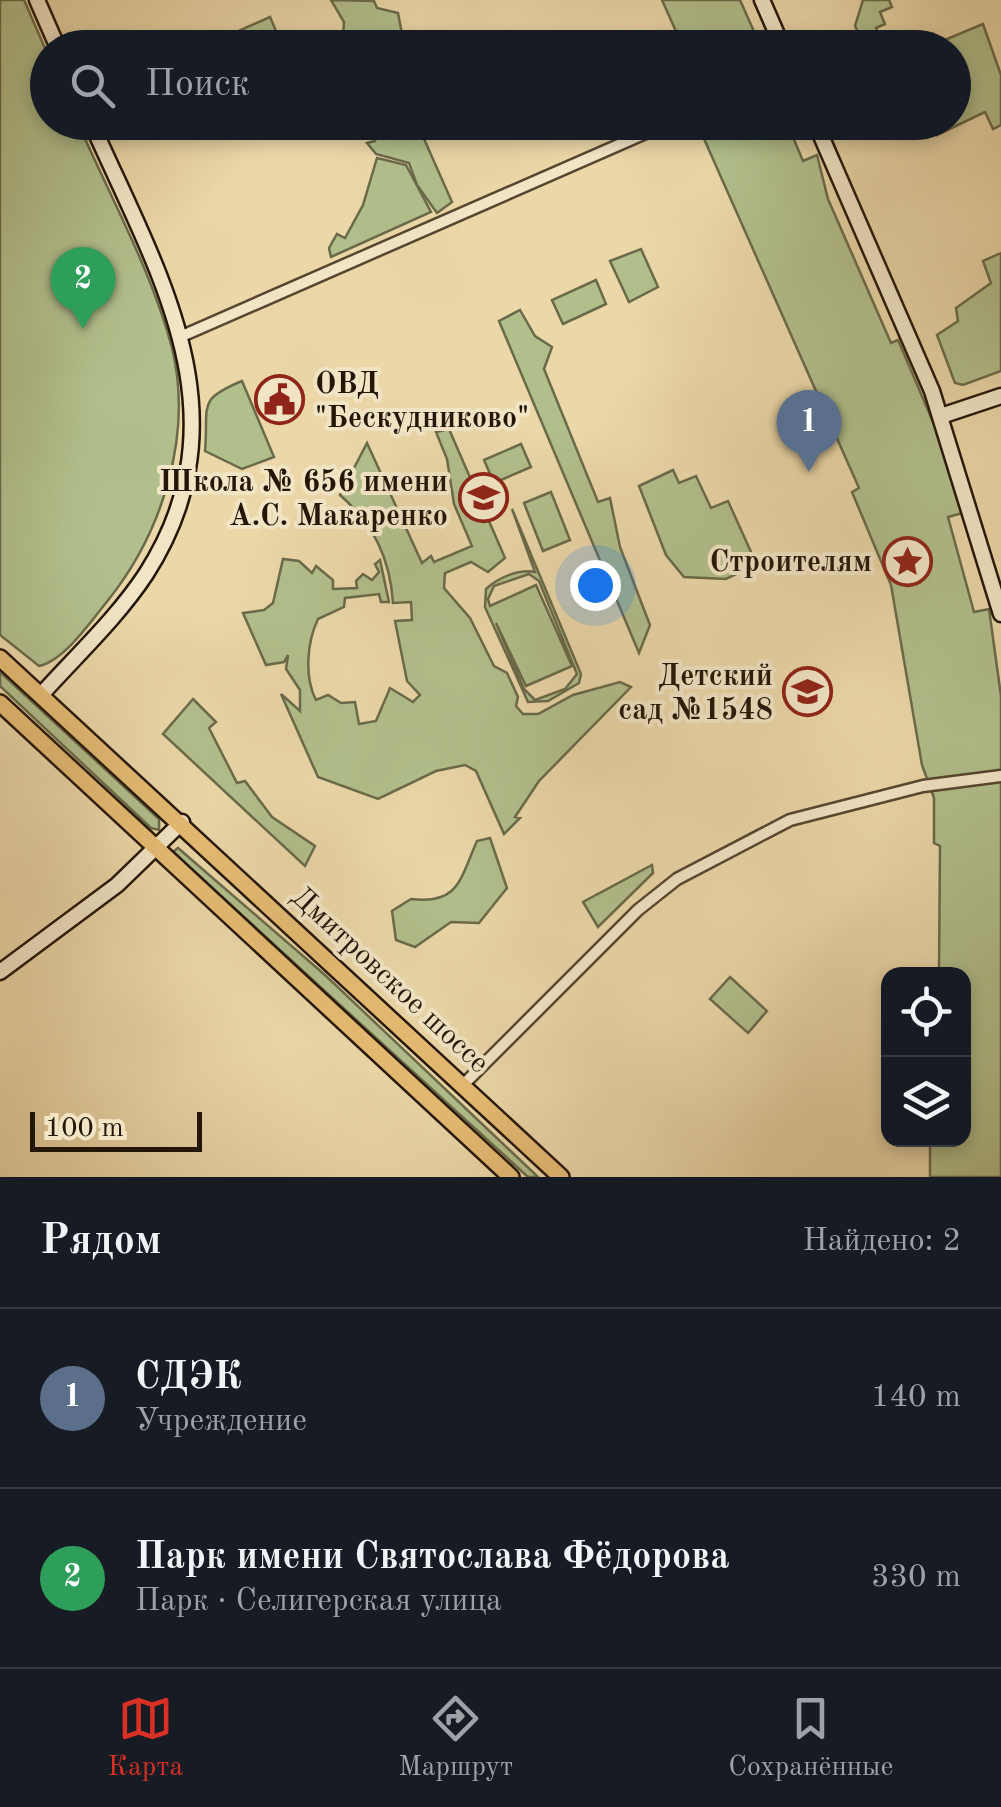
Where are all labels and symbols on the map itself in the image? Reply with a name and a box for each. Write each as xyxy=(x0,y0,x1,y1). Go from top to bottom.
pin: 2 xyxy=(51,246,116,329)
place label: ОВД "Бескудниково" xyxy=(315,370,529,434)
public building icon: ОВД "Бескудниково" xyxy=(254,374,306,426)
pin: 1 xyxy=(776,390,842,472)
place label: Школа № 656 имени А.С. Макаренко xyxy=(159,468,448,532)
school or university icon: Школа № 656 имени А.С. Макаренко xyxy=(457,472,509,524)
place icon: Строителям xyxy=(881,535,933,587)
place label: Строителям xyxy=(709,548,872,578)
your location xyxy=(570,560,621,611)
place label: Детский сад №1548 xyxy=(618,662,773,726)
school or university icon: Детский сад №1548 xyxy=(782,666,834,718)
street label: Дмитровское шоссе xyxy=(285,882,494,1079)
scale bar xyxy=(30,1107,202,1152)

